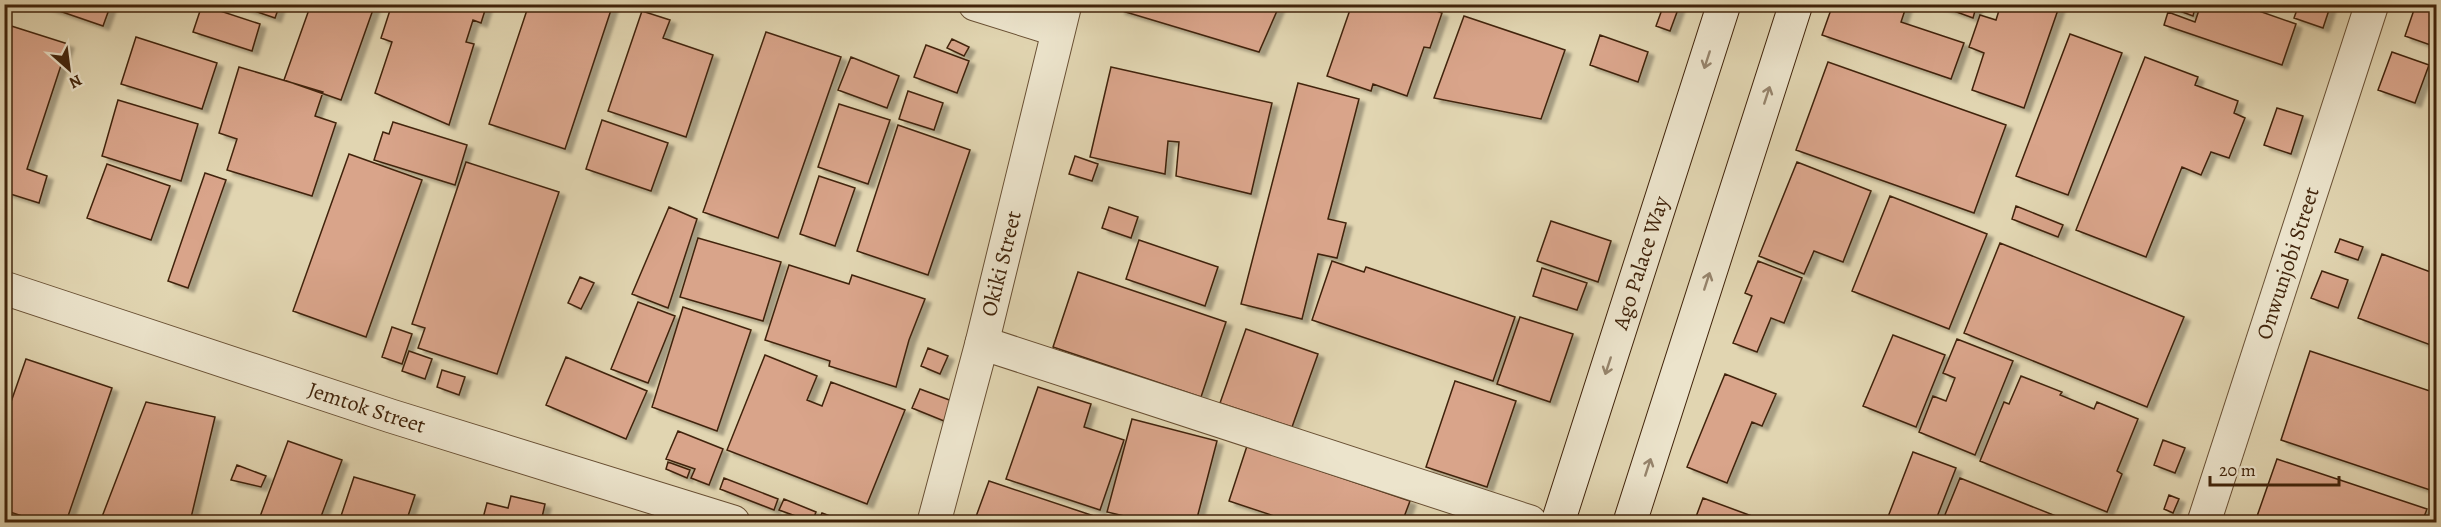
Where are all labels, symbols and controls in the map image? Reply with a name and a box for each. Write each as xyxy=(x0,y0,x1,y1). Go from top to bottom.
north arrow xyxy=(39,39,99,99)
one-way arrow xyxy=(1700,50,1711,69)
text: N xyxy=(65,69,86,94)
one-way arrow xyxy=(1762,86,1773,105)
street label: Onwunjobi Street xyxy=(2249,183,2327,343)
street label: Ago Palace Way xyxy=(1605,192,1676,334)
street label: Okiki Street xyxy=(974,208,1029,320)
one-way arrow xyxy=(1702,272,1713,291)
one-way arrow xyxy=(1602,356,1613,375)
street label: Jemtok Street xyxy=(304,375,429,441)
scale bar xyxy=(2210,449,2339,487)
one-way arrow xyxy=(1643,458,1654,477)
text: 20 m xyxy=(2219,458,2256,482)

